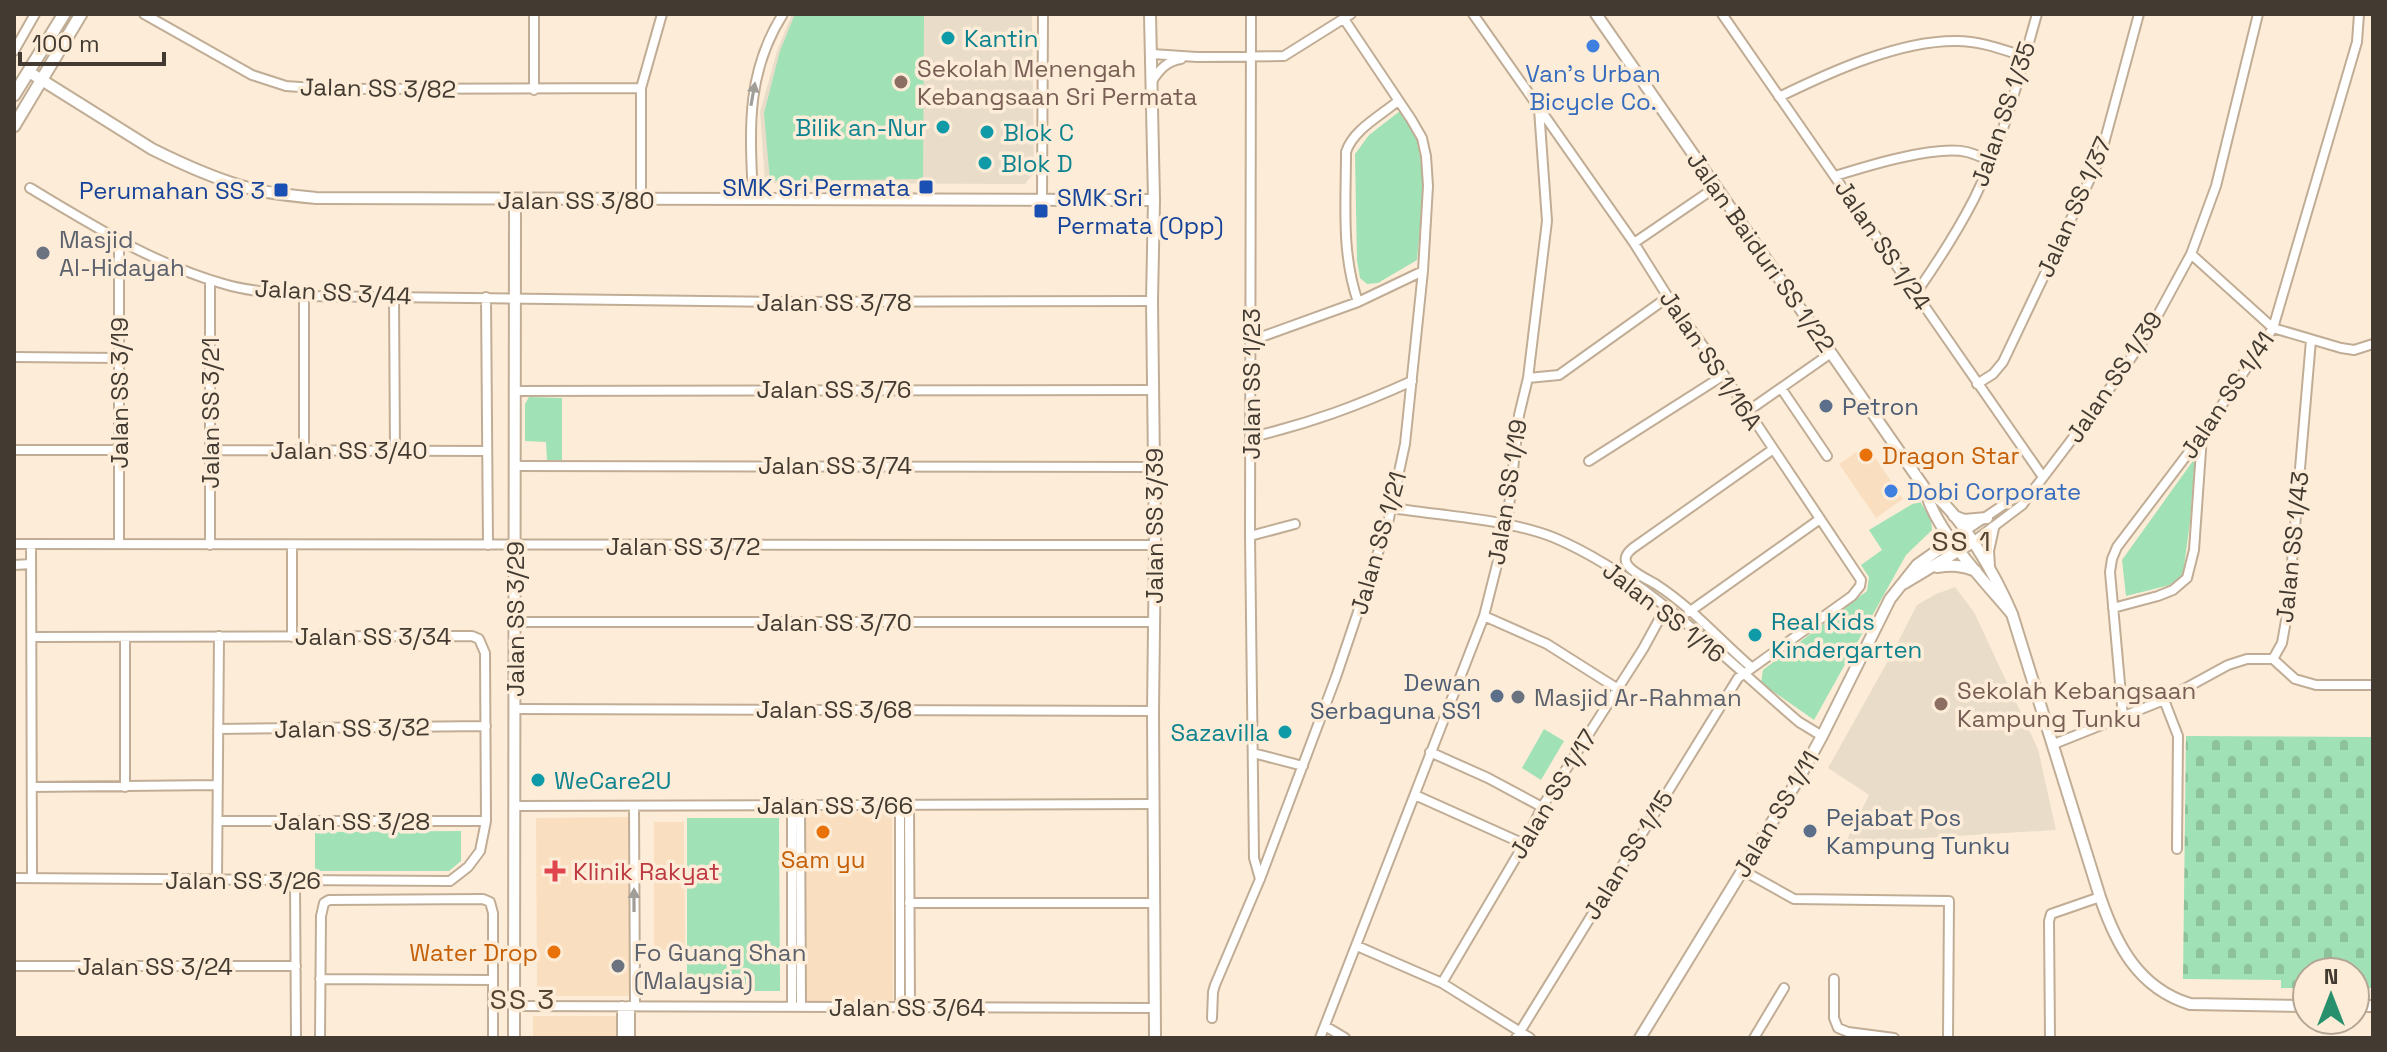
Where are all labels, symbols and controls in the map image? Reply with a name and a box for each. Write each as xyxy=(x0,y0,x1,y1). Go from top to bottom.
scale bar xyxy=(20,16,164,66)
place label: Kantin xyxy=(964,23,1038,54)
text: 100 m xyxy=(32,28,100,59)
marker: Kantin xyxy=(939,29,957,47)
marker: Van's Urban Bicycle Co. xyxy=(1584,37,1602,55)
street label: Jalan SS 1/35 xyxy=(1964,37,2042,191)
place label: Sekolah Menengah Kebangsaan Sri Permata xyxy=(917,53,1197,112)
place label: Van's Urban Bicycle Co. xyxy=(1525,58,1661,117)
street label: Jalan SS 3/82 xyxy=(300,71,456,105)
marker: Sekolah Menengah Kebangsaan Sri Permata xyxy=(892,73,910,91)
one-way arrow xyxy=(748,81,760,106)
place label: Bilik an-Nur xyxy=(795,112,927,143)
place label: Blok C xyxy=(1003,117,1074,148)
marker: Bilik an-Nur xyxy=(934,118,952,136)
marker: Blok C xyxy=(978,123,996,141)
street label: Jalan SS 1/37 xyxy=(2029,132,2119,282)
street label: Jalan Baiduri SS 1/22 xyxy=(1680,146,1842,358)
place label: Blok D xyxy=(1001,148,1073,179)
marker: Blok D xyxy=(976,154,994,172)
place label: SMK Sri Permata xyxy=(722,172,910,203)
street label: Jalan SS 1/24 xyxy=(1828,174,1938,316)
place label: Perumahan SS 3 xyxy=(79,175,265,206)
marker: SMK Sri Permata xyxy=(917,178,935,196)
marker: Perumahan SS 3 xyxy=(272,181,290,199)
place label: SMK Sri Permata (Opp) xyxy=(1057,182,1223,241)
street label: Jalan SS 3/80 xyxy=(497,185,655,216)
marker: SMK Sri Permata (Opp) xyxy=(1032,202,1050,220)
place label: Masjid Al-Hidayah xyxy=(59,224,185,283)
marker: Masjid Al-Hidayah xyxy=(34,244,52,262)
street label: Jalan SS 3/44 xyxy=(254,272,412,312)
street label: Jalan SS 1/16A xyxy=(1653,284,1769,436)
street label: Jalan SS 3/78 xyxy=(756,287,912,318)
street label: Jalan SS 1/39 xyxy=(2059,305,2169,449)
street label: Jalan SS 1/23 xyxy=(1236,308,1267,460)
street label: Jalan SS 3/19 xyxy=(104,317,135,469)
street label: Jalan SS 1/41 xyxy=(2173,325,2281,465)
street label: Jalan SS 3/21 xyxy=(195,337,226,489)
street label: Jalan SS 3/76 xyxy=(757,374,912,405)
place label: Petron xyxy=(1842,391,1919,422)
marker: Petron xyxy=(1817,397,1835,415)
street label: Jalan SS 1/19 xyxy=(1480,417,1534,567)
street label: Jalan SS 3/40 xyxy=(270,435,428,466)
place label: Dragon Star xyxy=(1882,440,2020,471)
marker: Dragon Star xyxy=(1857,446,1875,464)
street label: Jalan SS 3/39 xyxy=(1139,448,1170,604)
street label: Jalan SS 3/74 xyxy=(758,450,912,481)
street label: Jalan SS 1/21 xyxy=(1343,468,1413,618)
street label: Jalan SS 1/43 xyxy=(2269,470,2315,624)
place label: Dobi Corporate xyxy=(1907,476,2081,507)
marker: Dobi Corporate xyxy=(1882,482,1900,500)
district label: SS 1 xyxy=(1931,523,1993,559)
street label: Jalan SS 3/72 xyxy=(606,531,760,562)
street label: Jalan SS 3/29 xyxy=(500,541,531,697)
street label: Jalan SS 1/16 xyxy=(1596,554,1732,670)
place label: Real Kids Kindergarten xyxy=(1771,606,1922,665)
street label: Jalan SS 3/70 xyxy=(756,607,912,638)
street label: Jalan SS 3/34 xyxy=(295,621,451,652)
marker: Real Kids Kindergarten xyxy=(1746,626,1764,644)
place label: Dewan Serbaguna SS1 xyxy=(1310,667,1481,726)
place label: Sekolah Kebangsaan Kampung Tunku xyxy=(1957,675,2196,734)
place label: Masjid Ar-Rahman xyxy=(1534,682,1742,713)
marker: Dewan Serbaguna SS1 xyxy=(1488,687,1506,705)
marker: Masjid Ar-Rahman xyxy=(1509,688,1527,706)
street label: Jalan SS 3/68 xyxy=(756,694,912,725)
marker: Sekolah Kebangsaan Kampung Tunku xyxy=(1932,695,1950,713)
street label: Jalan SS 3/32 xyxy=(274,711,430,745)
place label: Sazavilla xyxy=(1171,717,1269,748)
marker: Sazavilla xyxy=(1276,723,1294,741)
street label: Jalan SS 1/17 xyxy=(1502,723,1604,865)
street label: Jalan SS 1/11 xyxy=(1726,745,1826,883)
place label: WeCare2U xyxy=(554,765,671,796)
marker: WeCare2U xyxy=(529,771,547,789)
street label: Jalan SS 1/15 xyxy=(1576,784,1680,926)
street label: Jalan SS 3/66 xyxy=(757,790,913,821)
place label: Pejabat Pos Kampung Tunku xyxy=(1826,802,2010,861)
street label: Jalan SS 3/28 xyxy=(274,806,430,837)
marker: Pejabat Pos Kampung Tunku xyxy=(1801,822,1819,840)
marker: Sam yu xyxy=(814,823,832,841)
place label: Sam yu xyxy=(781,844,865,875)
place label: Klinik Rakyat xyxy=(573,856,720,887)
marker: Klinik Rakyat xyxy=(544,860,566,882)
street label: Jalan SS 3/26 xyxy=(165,865,321,896)
one-way arrow xyxy=(628,887,640,912)
place label: Water Drop xyxy=(409,937,538,968)
place label: Fo Guang Shan (Malaysia) xyxy=(634,937,806,996)
marker: Water Drop xyxy=(545,943,563,961)
street label: Jalan SS 3/24 xyxy=(77,951,233,982)
north arrow xyxy=(2291,956,2371,1036)
marker: Fo Guang Shan (Malaysia) xyxy=(609,957,627,975)
text: N xyxy=(2324,962,2338,990)
district label: SS 3 xyxy=(490,981,556,1017)
street label: Jalan SS 3/64 xyxy=(829,992,985,1023)

